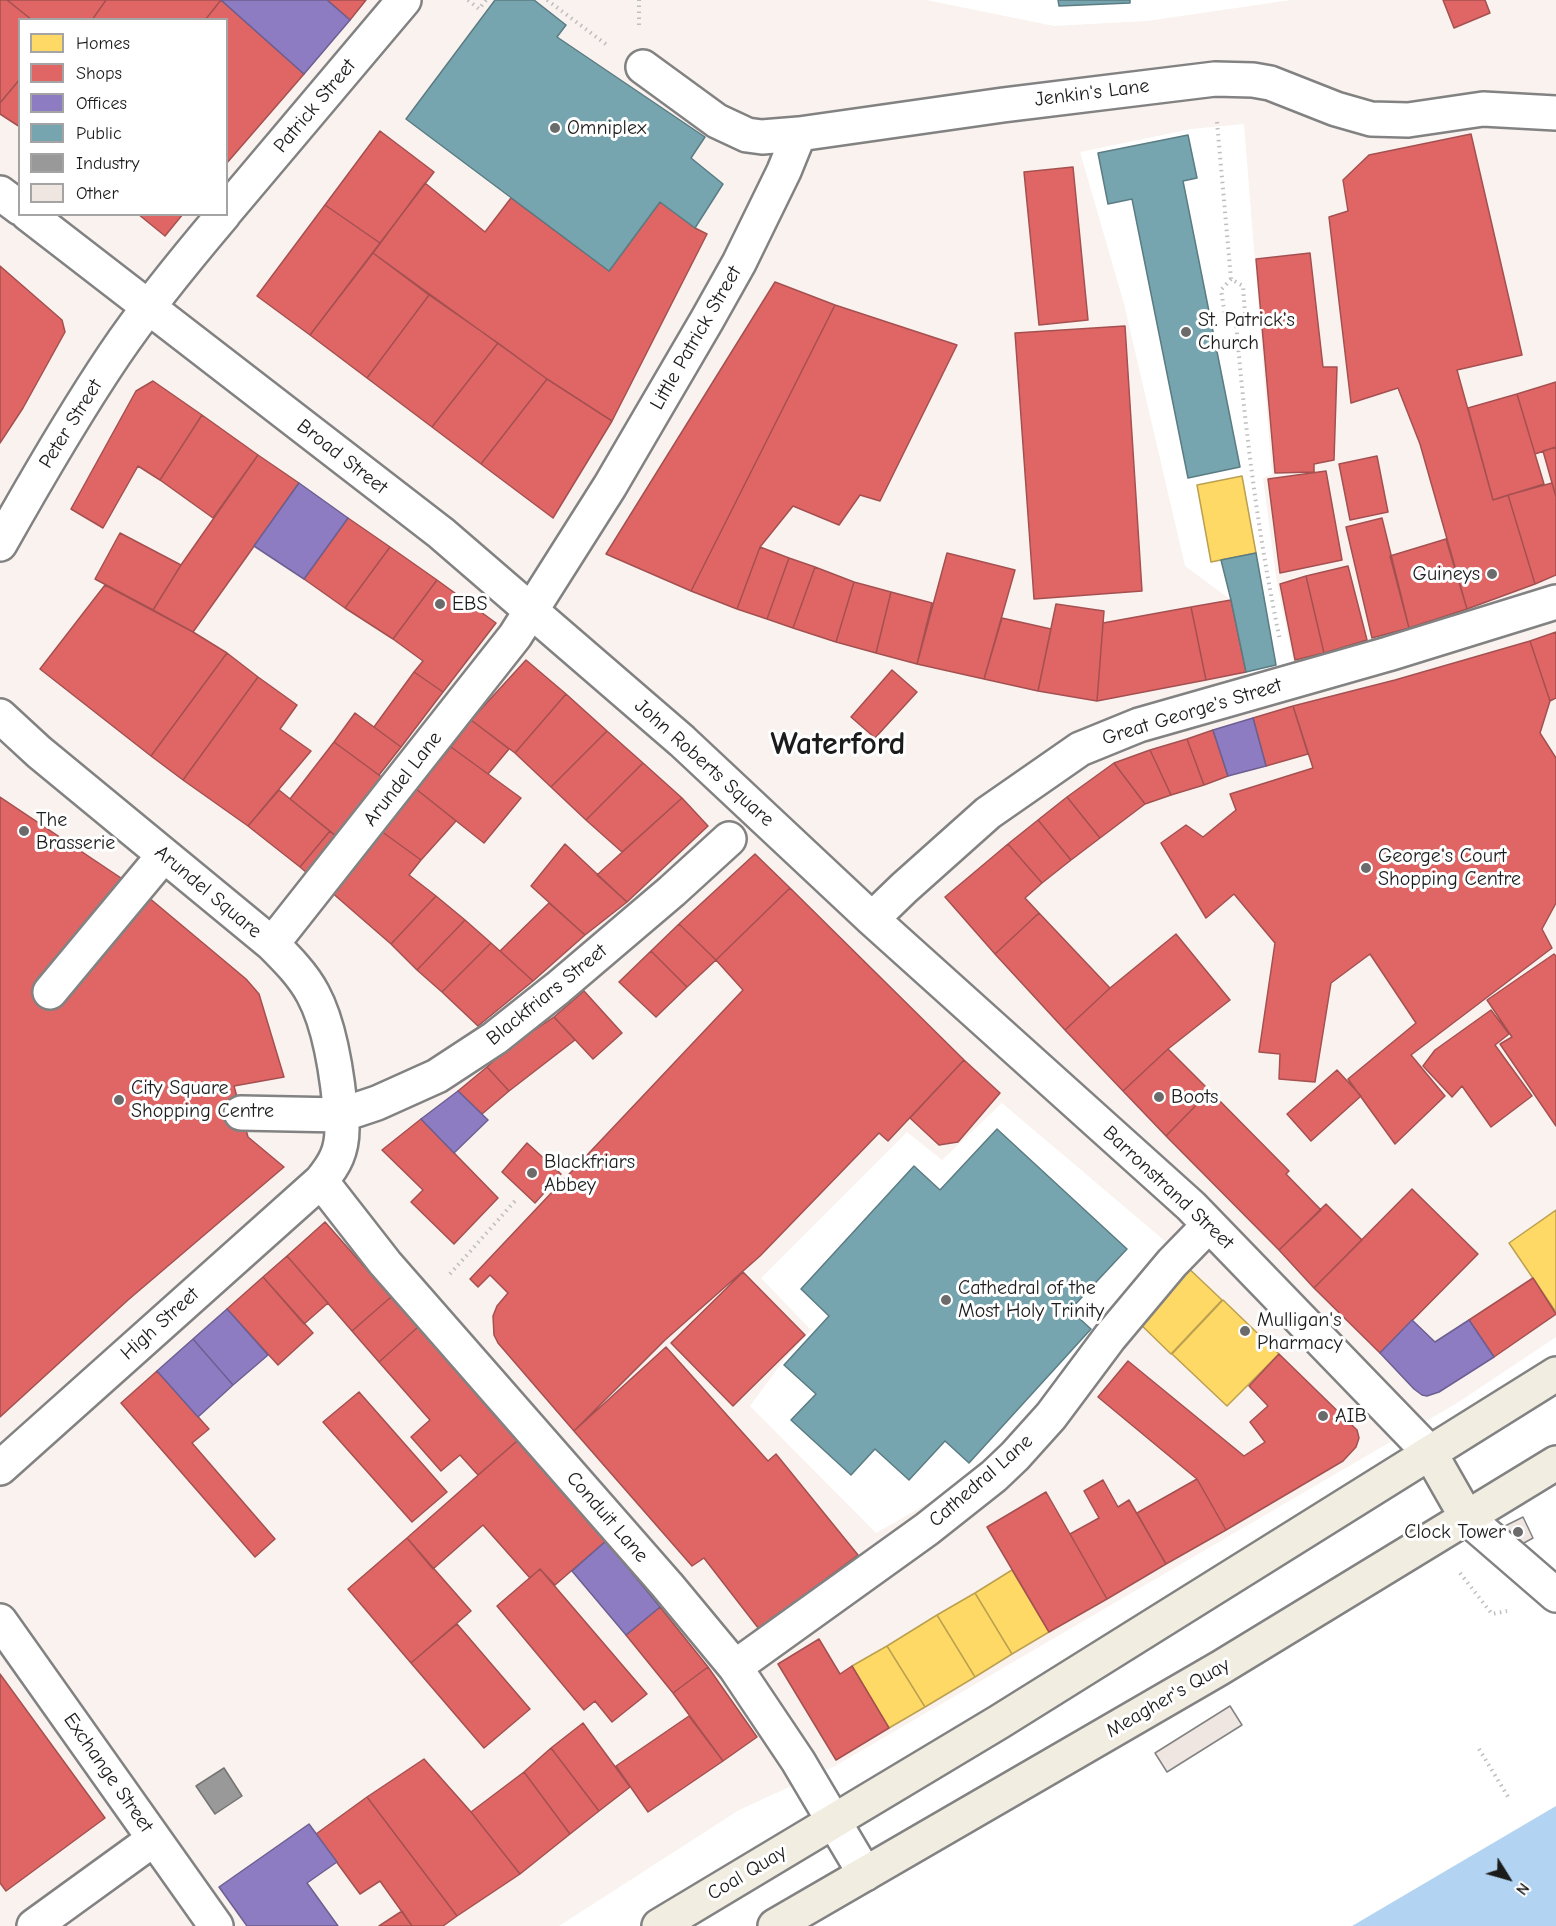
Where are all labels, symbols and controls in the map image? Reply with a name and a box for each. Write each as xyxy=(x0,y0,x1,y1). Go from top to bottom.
legend xyxy=(18,18,228,216)
text: Homes xyxy=(76,33,130,54)
street label: Patrick Street xyxy=(269,54,361,158)
text: Shops xyxy=(76,63,122,84)
street label: Jenkin's Lane xyxy=(1033,74,1151,112)
text: Offices xyxy=(76,93,127,114)
place label: Omniplex xyxy=(567,116,646,140)
marker: Omniplex xyxy=(548,121,562,135)
text: Public xyxy=(76,123,122,144)
text: Industry xyxy=(76,153,140,174)
text: Other xyxy=(76,183,119,204)
street label: Little Patrick Street xyxy=(645,262,747,414)
place label: St. Patrick's Church xyxy=(1198,308,1295,355)
marker: St. Patrick's Church xyxy=(1179,325,1193,339)
street label: Peter Street xyxy=(34,375,108,473)
street label: Broad Street xyxy=(292,414,392,500)
place label: Guineys xyxy=(1413,562,1480,586)
marker: Guineys xyxy=(1485,567,1499,581)
place label: EBS xyxy=(452,592,487,616)
marker: EBS xyxy=(433,597,447,611)
street label: Great George's Street xyxy=(1099,673,1285,751)
street label: John Roberts Square xyxy=(629,694,779,832)
district label: Waterford xyxy=(771,726,905,764)
street label: Arundel Lane xyxy=(359,727,447,831)
place label: The Brasserie xyxy=(36,808,115,855)
marker: The Brasserie xyxy=(17,824,31,838)
street label: Arundel Square xyxy=(150,840,266,944)
place label: George's Court Shopping Centre xyxy=(1378,844,1521,891)
marker: George's Court Shopping Centre xyxy=(1359,861,1373,875)
street label: Blackfriars Street xyxy=(482,939,612,1051)
place label: City Square Shopping Centre xyxy=(131,1076,274,1123)
place label: Boots xyxy=(1171,1085,1218,1109)
marker: Boots xyxy=(1152,1090,1166,1104)
marker: City Square Shopping Centre xyxy=(112,1093,126,1107)
street label: Barronstrand Street xyxy=(1098,1121,1238,1255)
place label: Blackfriars Abbey xyxy=(544,1150,635,1197)
marker: Blackfriars Abbey xyxy=(525,1166,539,1180)
place label: Cathedral of the Most Holy Trinity xyxy=(958,1276,1104,1323)
street label: High Street xyxy=(116,1283,204,1365)
marker: Cathedral of the Most Holy Trinity xyxy=(939,1293,953,1307)
place label: Mulligan's Pharmacy xyxy=(1257,1308,1343,1355)
marker: Mulligan's Pharmacy xyxy=(1238,1324,1252,1338)
place label: AIB xyxy=(1335,1404,1367,1428)
marker: AIB xyxy=(1316,1409,1330,1423)
street label: Cathedral Lane xyxy=(924,1429,1038,1533)
street label: Conduit Lane xyxy=(561,1467,653,1567)
place label: Clock Tower xyxy=(1404,1520,1506,1544)
marker: Clock Tower xyxy=(1511,1525,1525,1539)
street label: Meagher's Quay xyxy=(1102,1653,1234,1743)
street label: Exchange Street xyxy=(58,1709,158,1837)
street label: Coal Quay xyxy=(703,1840,791,1906)
north arrow xyxy=(1478,1848,1538,1908)
text: N xyxy=(1512,1879,1533,1898)

